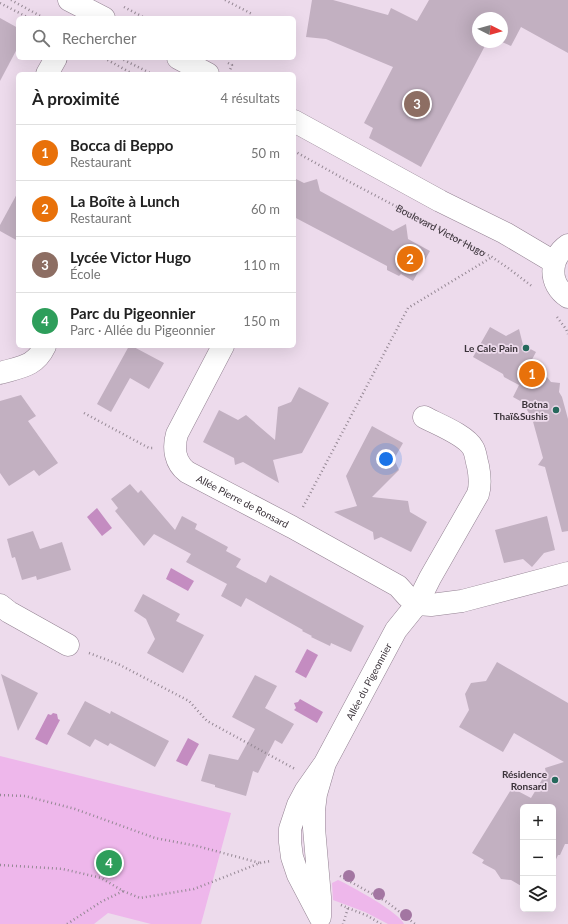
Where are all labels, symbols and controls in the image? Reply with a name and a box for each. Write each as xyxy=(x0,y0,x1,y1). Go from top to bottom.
north arrow xyxy=(472,12,508,48)
search box xyxy=(16,16,296,60)
icon: search xyxy=(30,27,52,49)
text: Rechercher xyxy=(62,29,136,47)
text: À proximité xyxy=(32,88,120,109)
pin: 3 xyxy=(404,89,430,119)
text: 4 résultats xyxy=(221,90,280,106)
text: Bocca di Beppo xyxy=(70,136,173,154)
text: 1 xyxy=(41,145,49,161)
text: 50 m xyxy=(251,145,280,161)
text: Restaurant xyxy=(70,154,132,170)
text: La Boîte à Lunch xyxy=(70,192,180,210)
text: 2 xyxy=(41,201,49,217)
text: 60 m xyxy=(251,201,280,217)
street label: Boulevard Victor Hugo xyxy=(394,202,488,259)
text: Restaurant xyxy=(70,210,132,226)
pin: 2 xyxy=(397,244,423,274)
text: Lycée Victor Hugo xyxy=(70,248,191,266)
text: 3 xyxy=(41,257,49,273)
text: 110 m xyxy=(243,257,280,273)
text: École xyxy=(70,266,101,282)
text: Parc du Pigeonnier xyxy=(70,304,195,322)
text: 4 xyxy=(41,313,49,329)
text: 150 m xyxy=(243,313,280,329)
text: Parc · Allée du Pigeonnier xyxy=(70,322,215,338)
place label: Le Cale Pain xyxy=(464,342,518,354)
marker: Le Cale Pain xyxy=(521,343,531,353)
pin: 1 xyxy=(519,359,545,389)
place label: Botna Thaï&Sushis xyxy=(494,398,549,422)
marker: Botna Thaï&Sushis xyxy=(551,405,561,415)
your location xyxy=(376,449,396,469)
street label: Allée Pierre de Ronsard xyxy=(195,472,291,530)
street label: Allée du Pigeonnier xyxy=(343,641,394,722)
place label: Résidence Ronsard xyxy=(502,768,548,792)
marker: Résidence Ronsard xyxy=(550,775,560,785)
map controls xyxy=(520,804,556,912)
button: + xyxy=(520,804,556,840)
button: − xyxy=(520,840,556,876)
pin: 4 xyxy=(96,848,122,878)
button: layers xyxy=(520,876,556,912)

